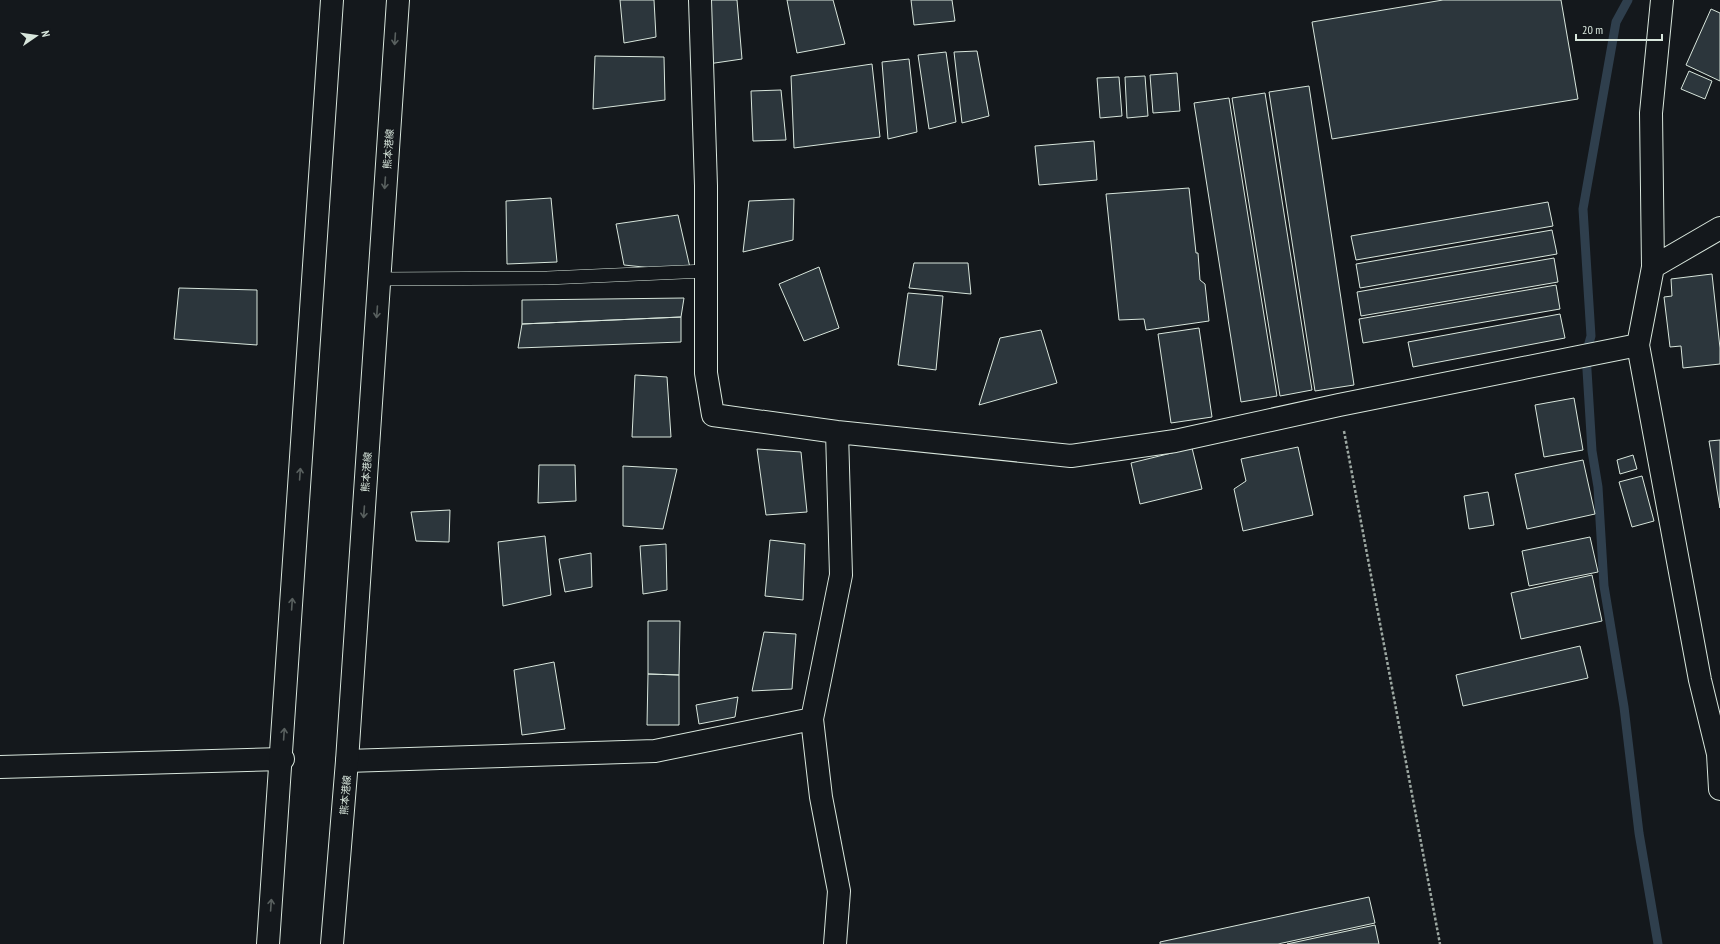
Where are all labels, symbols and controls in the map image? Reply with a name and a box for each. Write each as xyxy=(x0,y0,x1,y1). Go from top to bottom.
north arrow xyxy=(16,16,56,56)
scale bar xyxy=(1576,16,1662,42)
text: 20 m xyxy=(1582,22,1603,37)
text: N xyxy=(38,29,53,38)
one-way arrow xyxy=(392,32,399,45)
street label: 熊本港線 xyxy=(381,129,396,169)
one-way arrow xyxy=(382,176,389,189)
one-way arrow xyxy=(373,305,380,318)
street label: 熊本港線 xyxy=(359,452,374,492)
one-way arrow xyxy=(297,468,304,481)
one-way arrow xyxy=(360,505,367,518)
one-way arrow xyxy=(289,598,296,611)
one-way arrow xyxy=(281,728,288,741)
street label: 熊本港線 xyxy=(337,775,354,816)
one-way arrow xyxy=(268,899,275,912)

